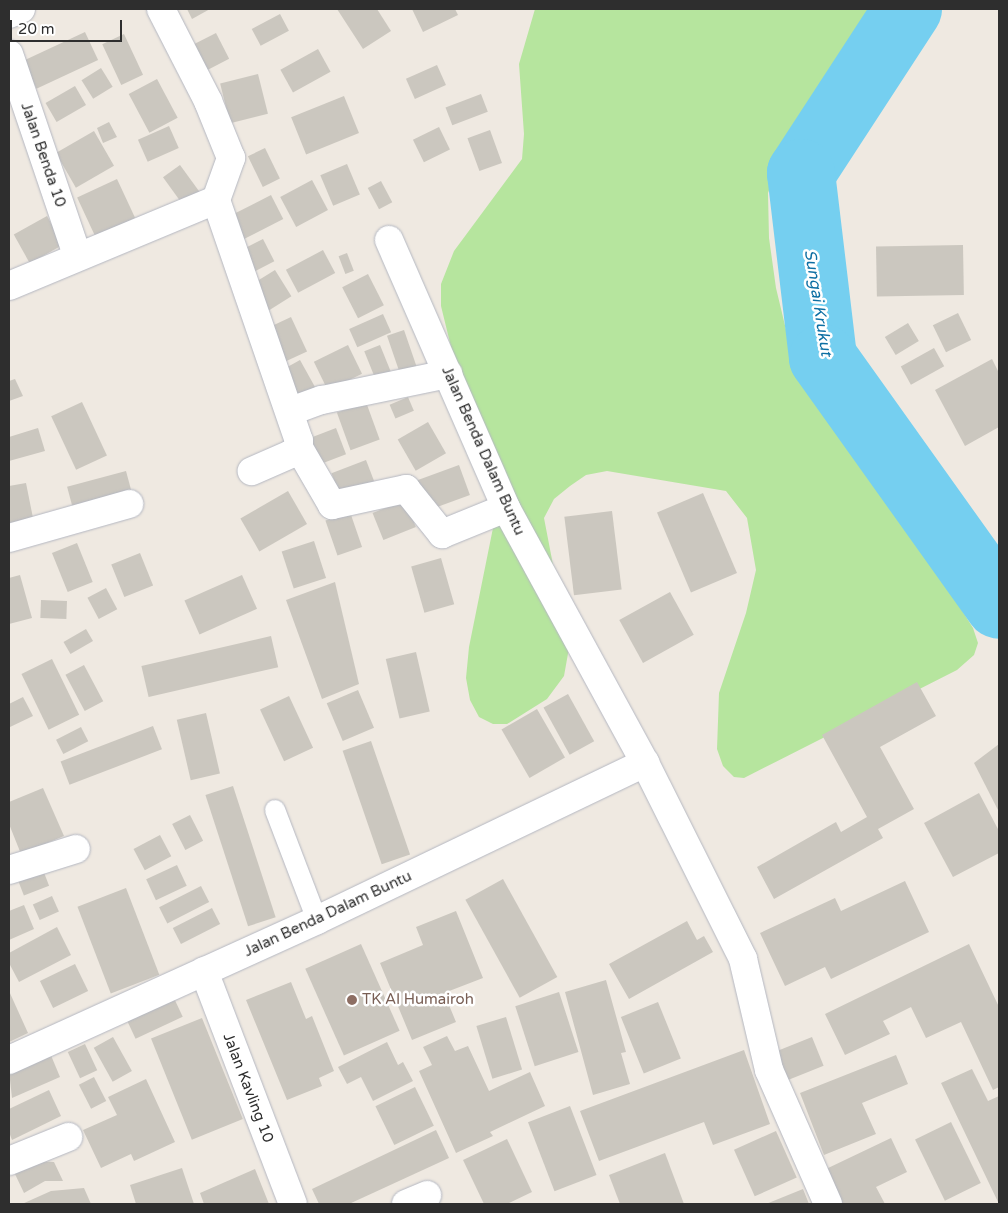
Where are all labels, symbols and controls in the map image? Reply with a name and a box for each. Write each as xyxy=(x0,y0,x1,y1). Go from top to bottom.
scale bar xyxy=(12,10,125,42)
text: 20 m xyxy=(18,20,55,38)
street label: Jalan Benda 10 xyxy=(17,100,69,210)
water label: Sungai Krukut xyxy=(800,248,836,358)
street label: Jalan Benda Dalam Buntu xyxy=(438,364,528,538)
street label: Jalan Benda Dalam Buntu xyxy=(241,867,415,961)
place label: TK Al Humairoh xyxy=(362,991,474,1009)
marker: TK Al Humairoh xyxy=(346,994,358,1006)
street label: Jalan Kavling 10 xyxy=(219,1031,277,1145)

